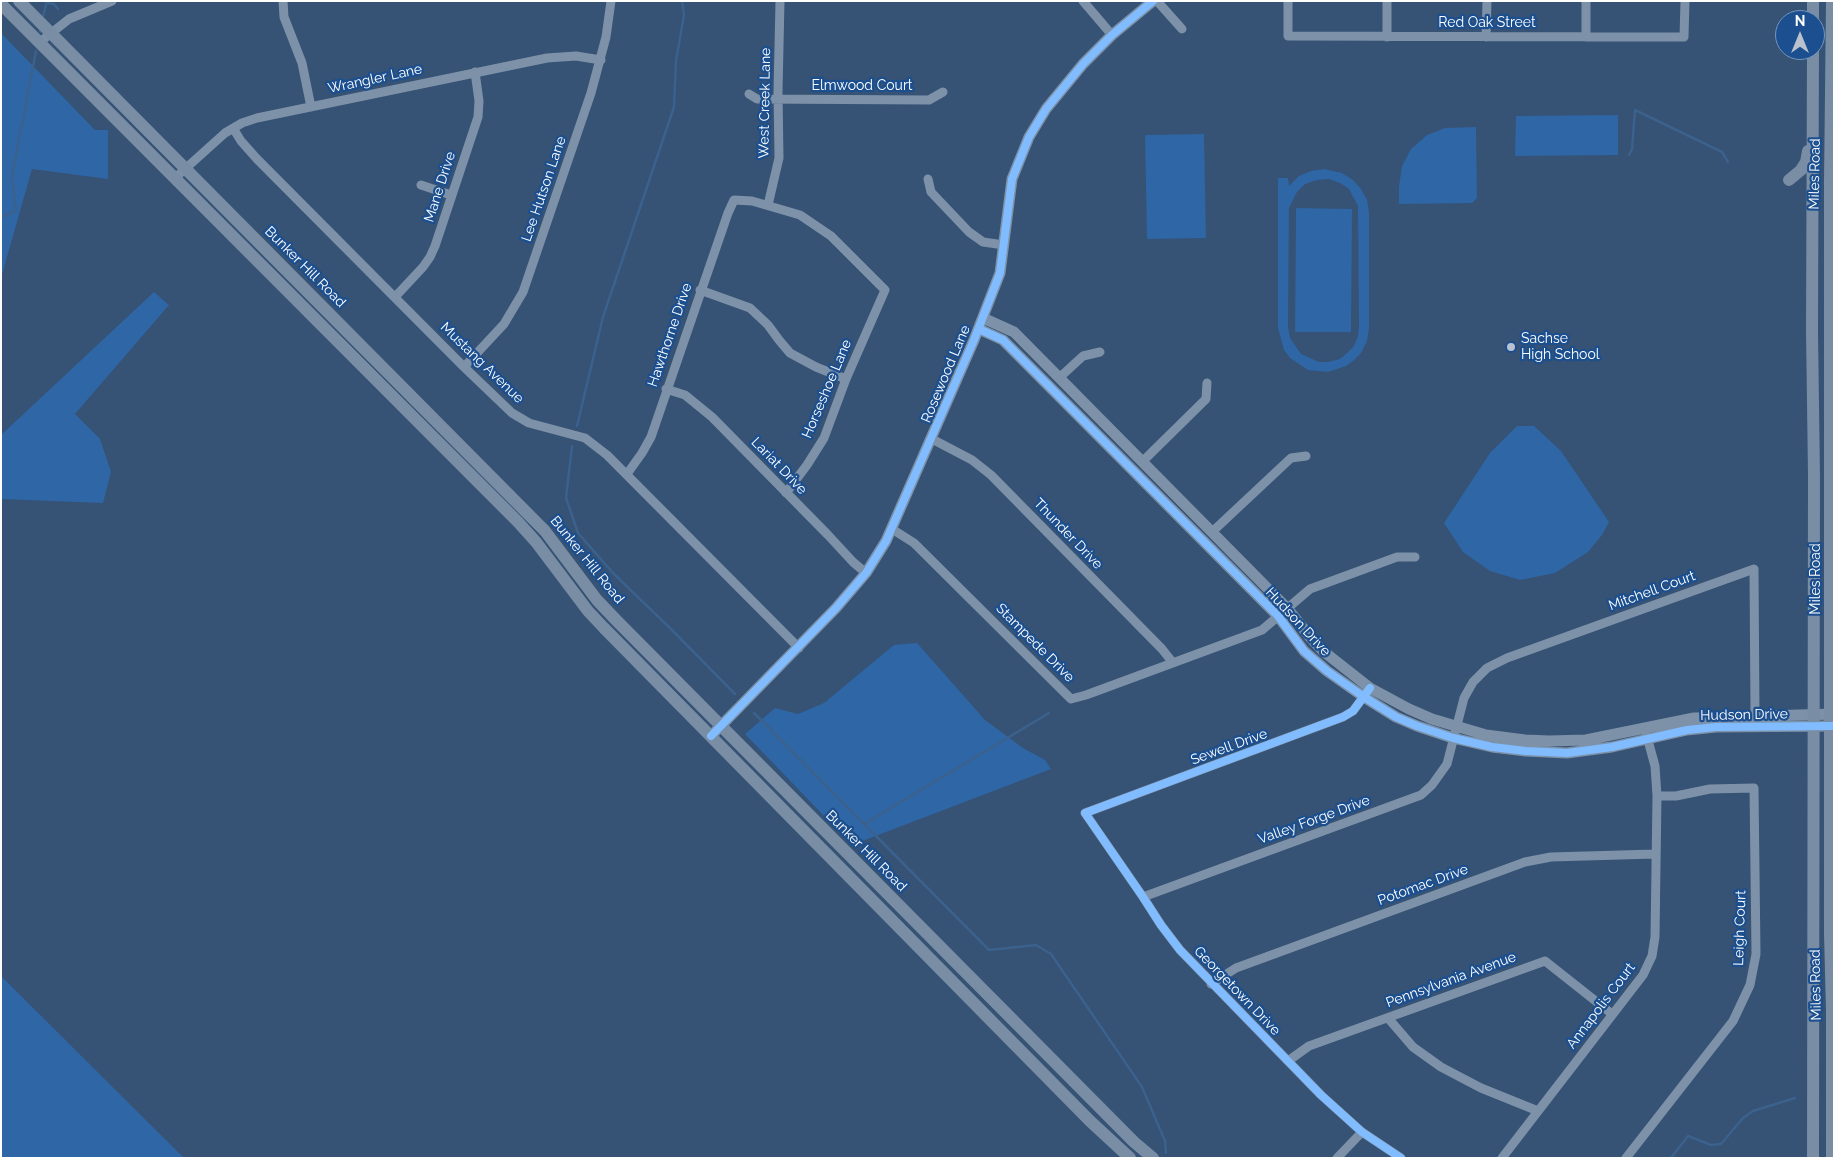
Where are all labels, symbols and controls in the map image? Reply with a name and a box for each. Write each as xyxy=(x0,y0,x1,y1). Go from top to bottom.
north arrow xyxy=(1775,10,1825,60)
text: N xyxy=(1795,13,1805,29)
street label: Red Oak Street xyxy=(1438,15,1536,31)
street label: West Creek Lane xyxy=(756,47,774,159)
street label: Wrangler Lane xyxy=(326,61,424,97)
street label: Elmwood Court xyxy=(812,78,912,94)
street label: Lee Hutson Lane xyxy=(518,134,570,244)
street label: Miles Road xyxy=(1806,138,1824,210)
street label: Mane Drive xyxy=(421,150,459,224)
street label: Bunker Hill Road xyxy=(261,223,349,311)
street label: Hawthorne Drive xyxy=(644,281,696,389)
street label: Mustang Avenue xyxy=(437,319,527,407)
street label: Rosewood Lane xyxy=(918,323,974,425)
place label: Sachse High School xyxy=(1521,331,1600,364)
street label: Horseshoe Lane xyxy=(799,337,855,441)
marker: Sachse High School xyxy=(1505,341,1517,353)
street label: Lariat Drive xyxy=(748,434,810,498)
street label: Thunder Drive xyxy=(1030,495,1106,573)
street label: Bunker Hill Road xyxy=(547,513,627,607)
street label: Miles Road xyxy=(1808,543,1824,615)
street label: Mitchell Court xyxy=(1606,568,1698,614)
street label: Hudson Drive xyxy=(1262,584,1334,660)
street label: Stampede Drive xyxy=(992,600,1078,686)
street label: Hudson Drive xyxy=(1700,706,1788,724)
street label: Sewell Drive xyxy=(1188,725,1270,769)
street label: Valley Forge Drive xyxy=(1256,792,1372,848)
street label: Bunker Hill Road xyxy=(822,807,910,895)
street label: Potomac Drive xyxy=(1376,861,1470,909)
street label: Leigh Court xyxy=(1730,890,1750,966)
street label: Georgetown Drive xyxy=(1190,943,1284,1039)
street label: Pennsylvania Avenue xyxy=(1384,949,1518,1011)
street label: Miles Road xyxy=(1807,949,1825,1021)
street label: Annapolis Court xyxy=(1563,960,1639,1052)

